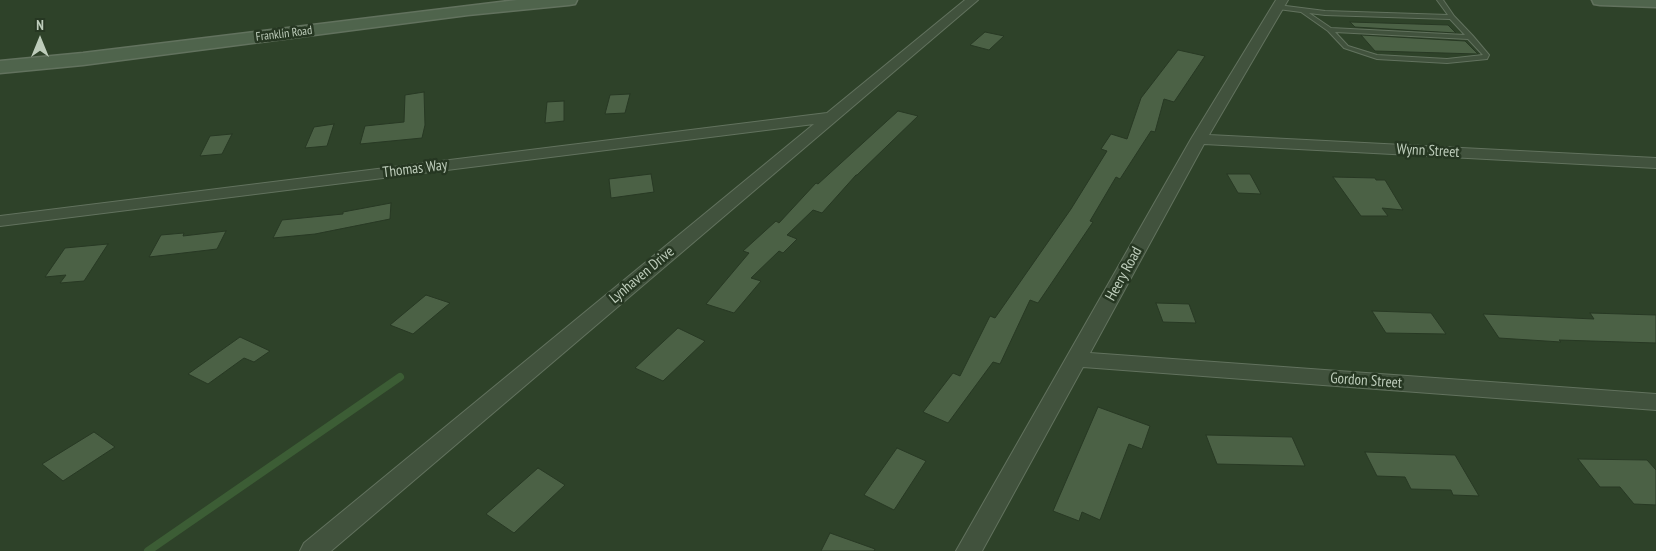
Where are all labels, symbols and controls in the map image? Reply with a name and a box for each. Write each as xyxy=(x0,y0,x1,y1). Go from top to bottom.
north arrow xyxy=(15,15,65,65)
text: N xyxy=(36,16,44,34)
street label: Franklin Road xyxy=(255,23,313,45)
street label: Wynn Street xyxy=(1396,140,1460,162)
street label: Thomas Way xyxy=(382,156,448,182)
street label: Lynhaven Drive xyxy=(606,243,678,307)
street label: Heery Road xyxy=(1102,244,1146,304)
street label: Gordon Street xyxy=(1330,370,1402,392)

